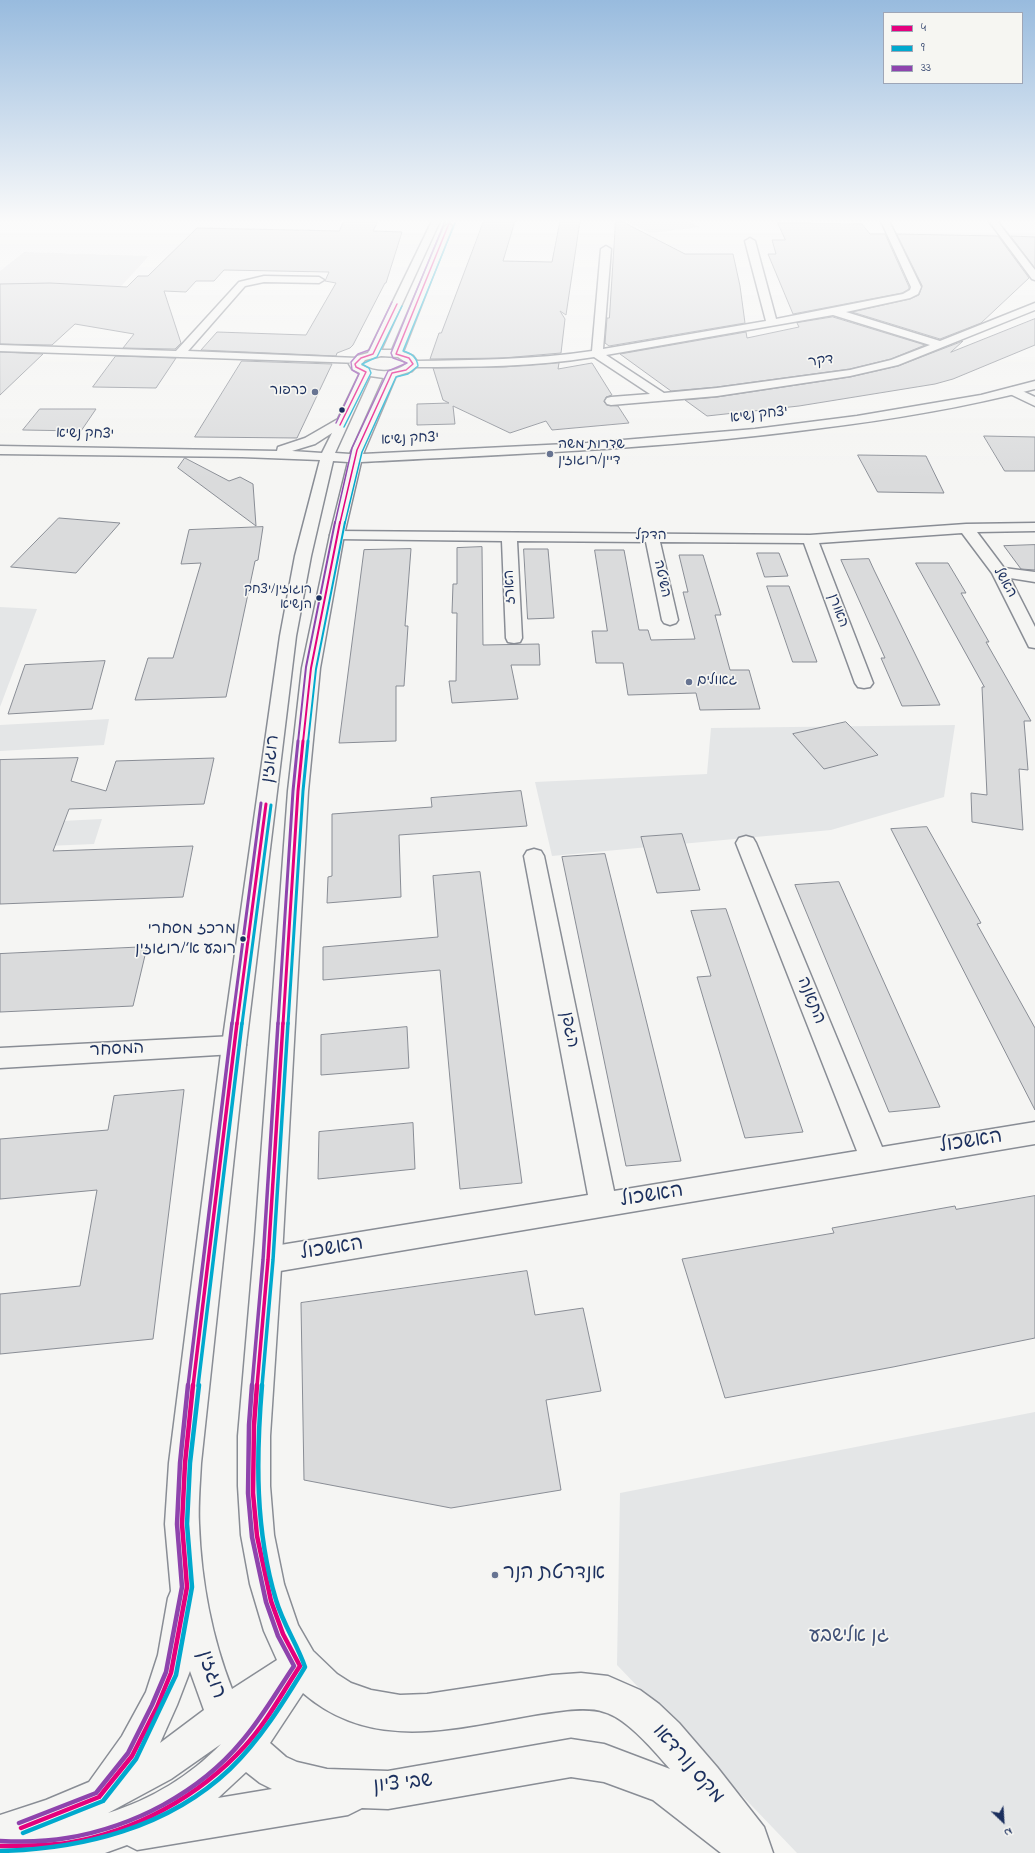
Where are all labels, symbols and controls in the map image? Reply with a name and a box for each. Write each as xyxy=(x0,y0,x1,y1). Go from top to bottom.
legend xyxy=(883,12,1023,84)
text: 4 xyxy=(921,19,926,37)
text: 9 xyxy=(921,39,925,57)
text: 33 xyxy=(921,59,931,77)
street label: דקר xyxy=(807,352,835,372)
place label: כרפור xyxy=(270,384,307,400)
marker: כרפור xyxy=(310,387,320,397)
street label: יצחק נשיא xyxy=(729,404,789,428)
unlabelled marker xyxy=(337,405,347,415)
street label: יצחק נשיא xyxy=(56,426,114,444)
street label: יצחק נשיא xyxy=(381,430,439,450)
place label: שדרות משה דיין/רוגוזין xyxy=(558,438,625,470)
marker: שדרות משה דיין/רוגוזין xyxy=(545,449,555,459)
street label: הדקל xyxy=(635,529,667,545)
street label: השיטה xyxy=(649,559,673,599)
street label: האשל xyxy=(989,565,1019,601)
street label: הארז xyxy=(502,569,520,605)
place label: רוגוזין/יצחק הנשיא xyxy=(244,583,312,614)
street label: האורן xyxy=(823,592,851,630)
marker: רוגוזין/יצחק הנשיא xyxy=(314,593,324,603)
place label: גאולים xyxy=(697,674,737,690)
marker: גאולים xyxy=(684,677,694,687)
street label: רוגוזין xyxy=(259,734,285,784)
place label: מרכז מסחרי רובע א׳/רוגוזין xyxy=(135,920,236,958)
marker: מרכז מסחרי רובע א׳/רוגוזין xyxy=(238,934,248,944)
street label: התאנה xyxy=(791,974,829,1028)
street label: הגפן xyxy=(555,1010,581,1050)
street label: המסחר xyxy=(89,1039,145,1063)
street label: האשכול xyxy=(938,1126,1004,1160)
street label: האשכול xyxy=(619,1180,685,1214)
street label: האשכול xyxy=(299,1233,365,1267)
place label: אנדרטת הנר xyxy=(503,1563,605,1587)
marker: אנדרטת הנר xyxy=(490,1570,500,1580)
park label: גן אלישבע xyxy=(809,1626,889,1650)
street label: רוגזין xyxy=(191,1648,229,1702)
street label: מקס נורדאו xyxy=(646,1720,728,1810)
street label: שבי ציון xyxy=(372,1770,434,1800)
north arrow xyxy=(983,1801,1023,1841)
text: N xyxy=(1001,1823,1015,1841)

